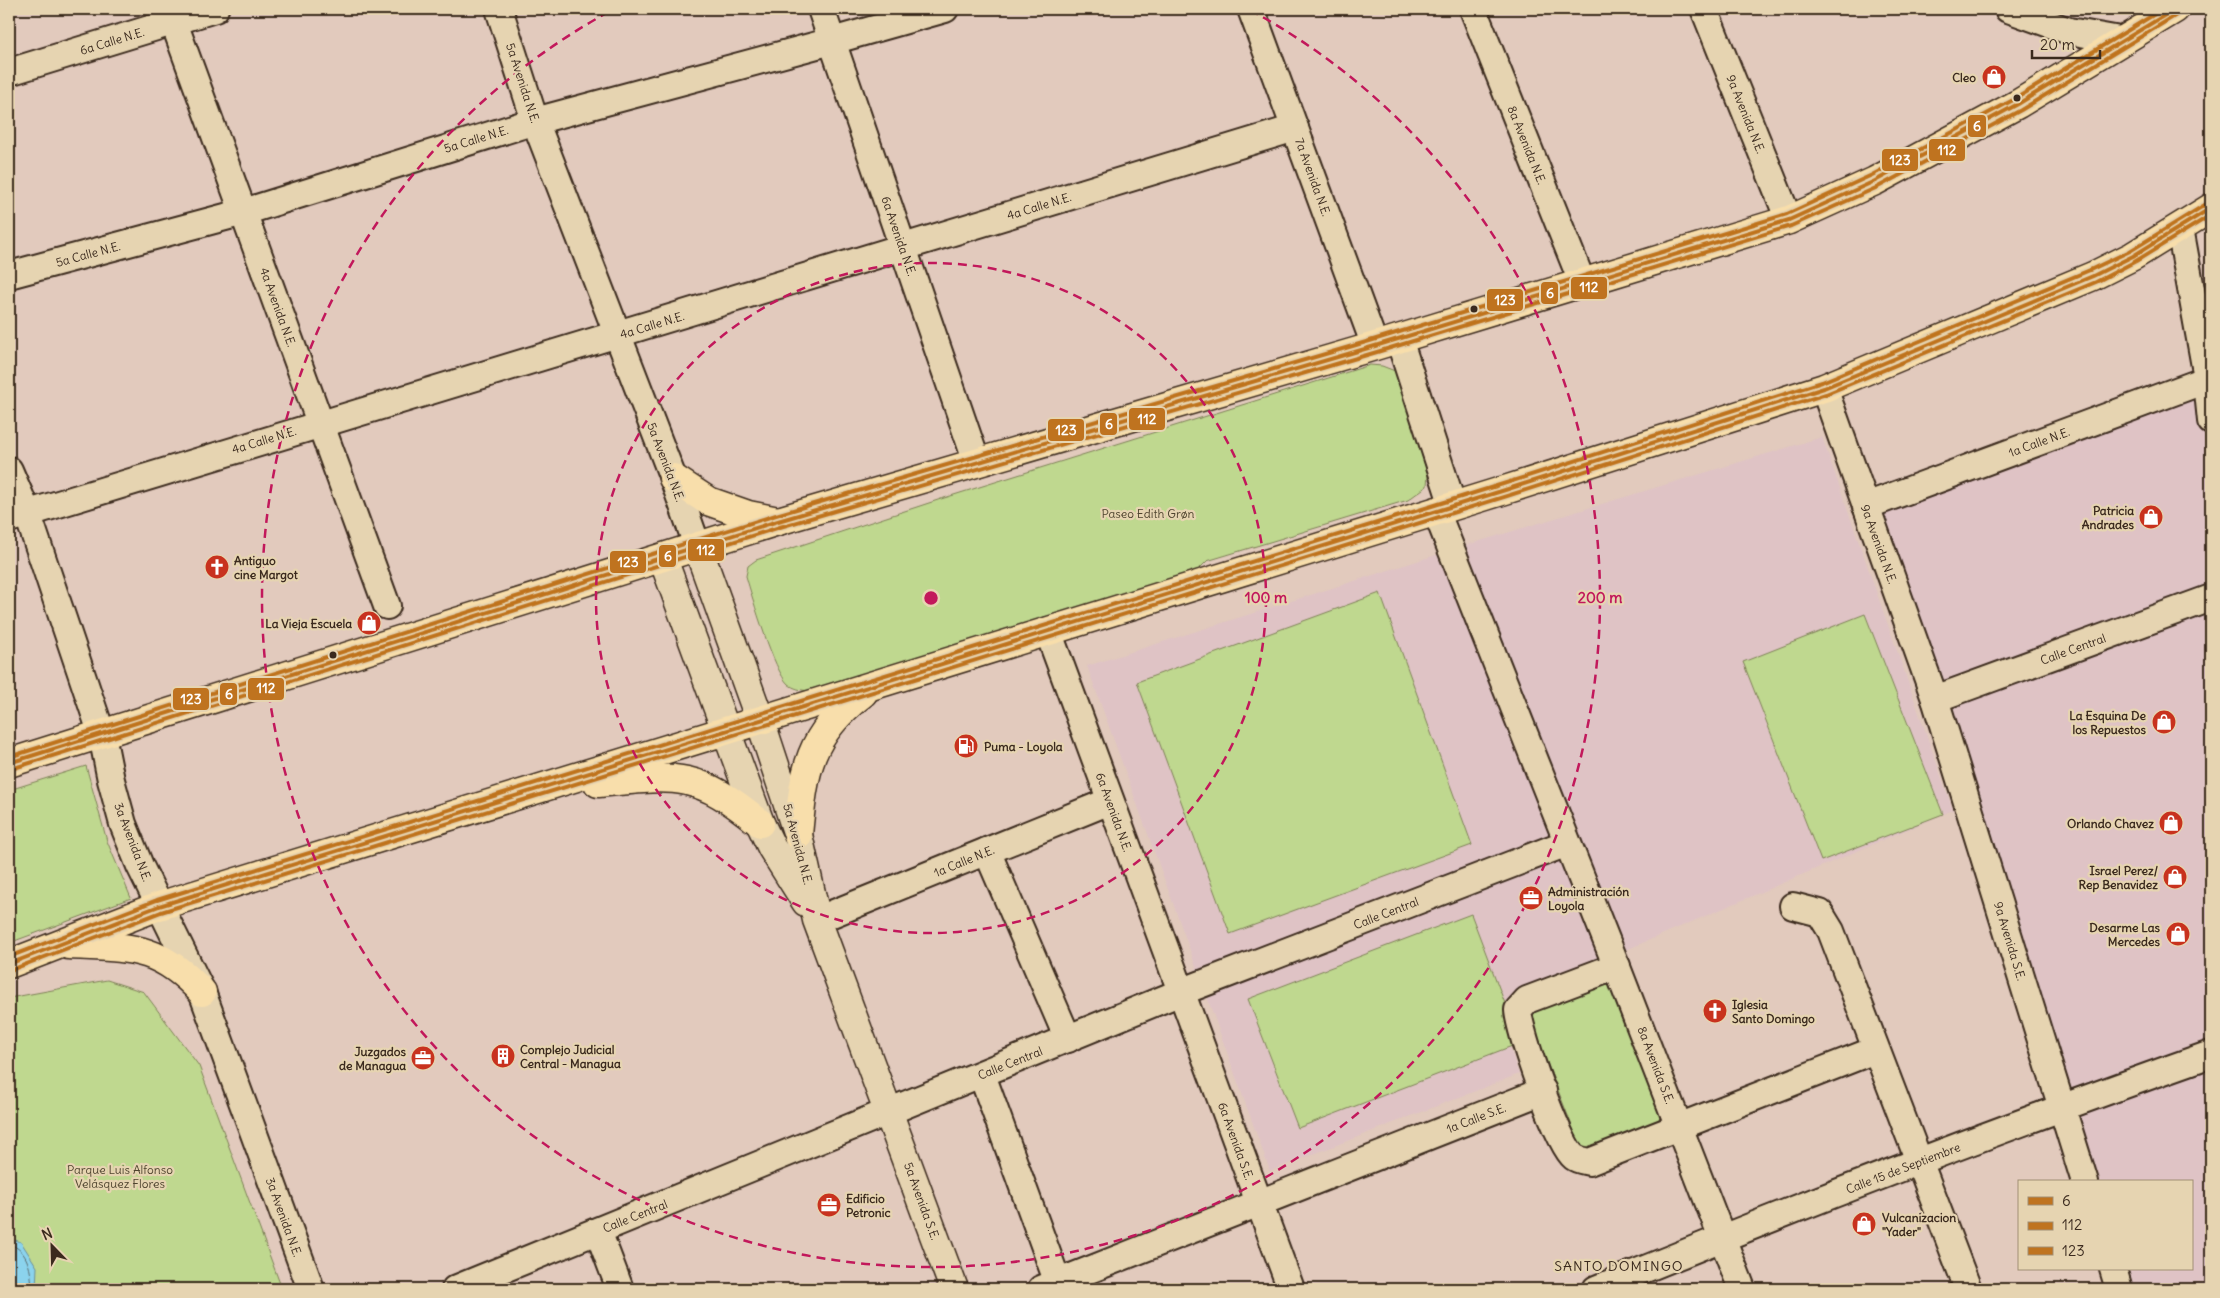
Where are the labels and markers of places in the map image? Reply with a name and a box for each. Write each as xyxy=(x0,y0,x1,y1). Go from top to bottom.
shop icon: Cleo xyxy=(1981,64,2007,90)
place label: Cleo xyxy=(1952,70,1976,85)
unlabelled marker xyxy=(2012,93,2022,103)
unlabelled marker xyxy=(1469,304,1479,314)
place label: Patricia Andrades xyxy=(2082,503,2135,532)
shop icon: Patricia Andrades xyxy=(2138,504,2164,530)
place label: Antiguo cine Margot xyxy=(234,553,299,583)
church icon: Antiguo cine Margot xyxy=(204,554,230,580)
centre of rings xyxy=(922,589,940,607)
shop icon: La Vieja Escuela xyxy=(356,610,382,636)
place label: La Vieja Escuela xyxy=(265,616,352,631)
unlabelled marker xyxy=(328,650,338,660)
place label: La Esquina De los Repuestos xyxy=(2069,708,2147,738)
shop icon: La Esquina De los Repuestos xyxy=(2151,709,2177,735)
fuel station icon: Puma - Loyola xyxy=(953,733,979,759)
place label: Puma - Loyola xyxy=(984,739,1063,755)
shop icon: Orlando Chavez xyxy=(2158,810,2184,836)
place label: Orlando Chavez xyxy=(2067,816,2154,831)
place label: Israel Perez/ Rep Benavidez xyxy=(2079,863,2158,893)
shop icon: Israel Perez/ Rep Benavidez xyxy=(2162,864,2188,890)
place label: Administración Loyola xyxy=(1548,884,1629,914)
office icon: Administración Loyola xyxy=(1518,885,1544,911)
place label: Desarme Las Mercedes xyxy=(2089,920,2161,949)
shop icon: Desarme Las Mercedes xyxy=(2165,921,2191,947)
place label: Iglesia Santo Domingo xyxy=(1732,997,1815,1027)
church icon: Iglesia Santo Domingo xyxy=(1702,998,1728,1024)
place label: Complejo Judicial Central - Managua xyxy=(520,1042,621,1072)
building icon: Complejo Judicial Central - Managua xyxy=(490,1043,516,1069)
place label: Juzgados de Managua xyxy=(339,1044,407,1074)
office icon: Juzgados de Managua xyxy=(410,1045,436,1071)
place label: Edificio Petronic xyxy=(846,1191,891,1220)
office icon: Edificio Petronic xyxy=(816,1192,842,1218)
place label: Vulcanizacion "Yader" xyxy=(1882,1210,1956,1239)
shop icon: Vulcanizacion "Yader" xyxy=(1851,1211,1877,1237)

